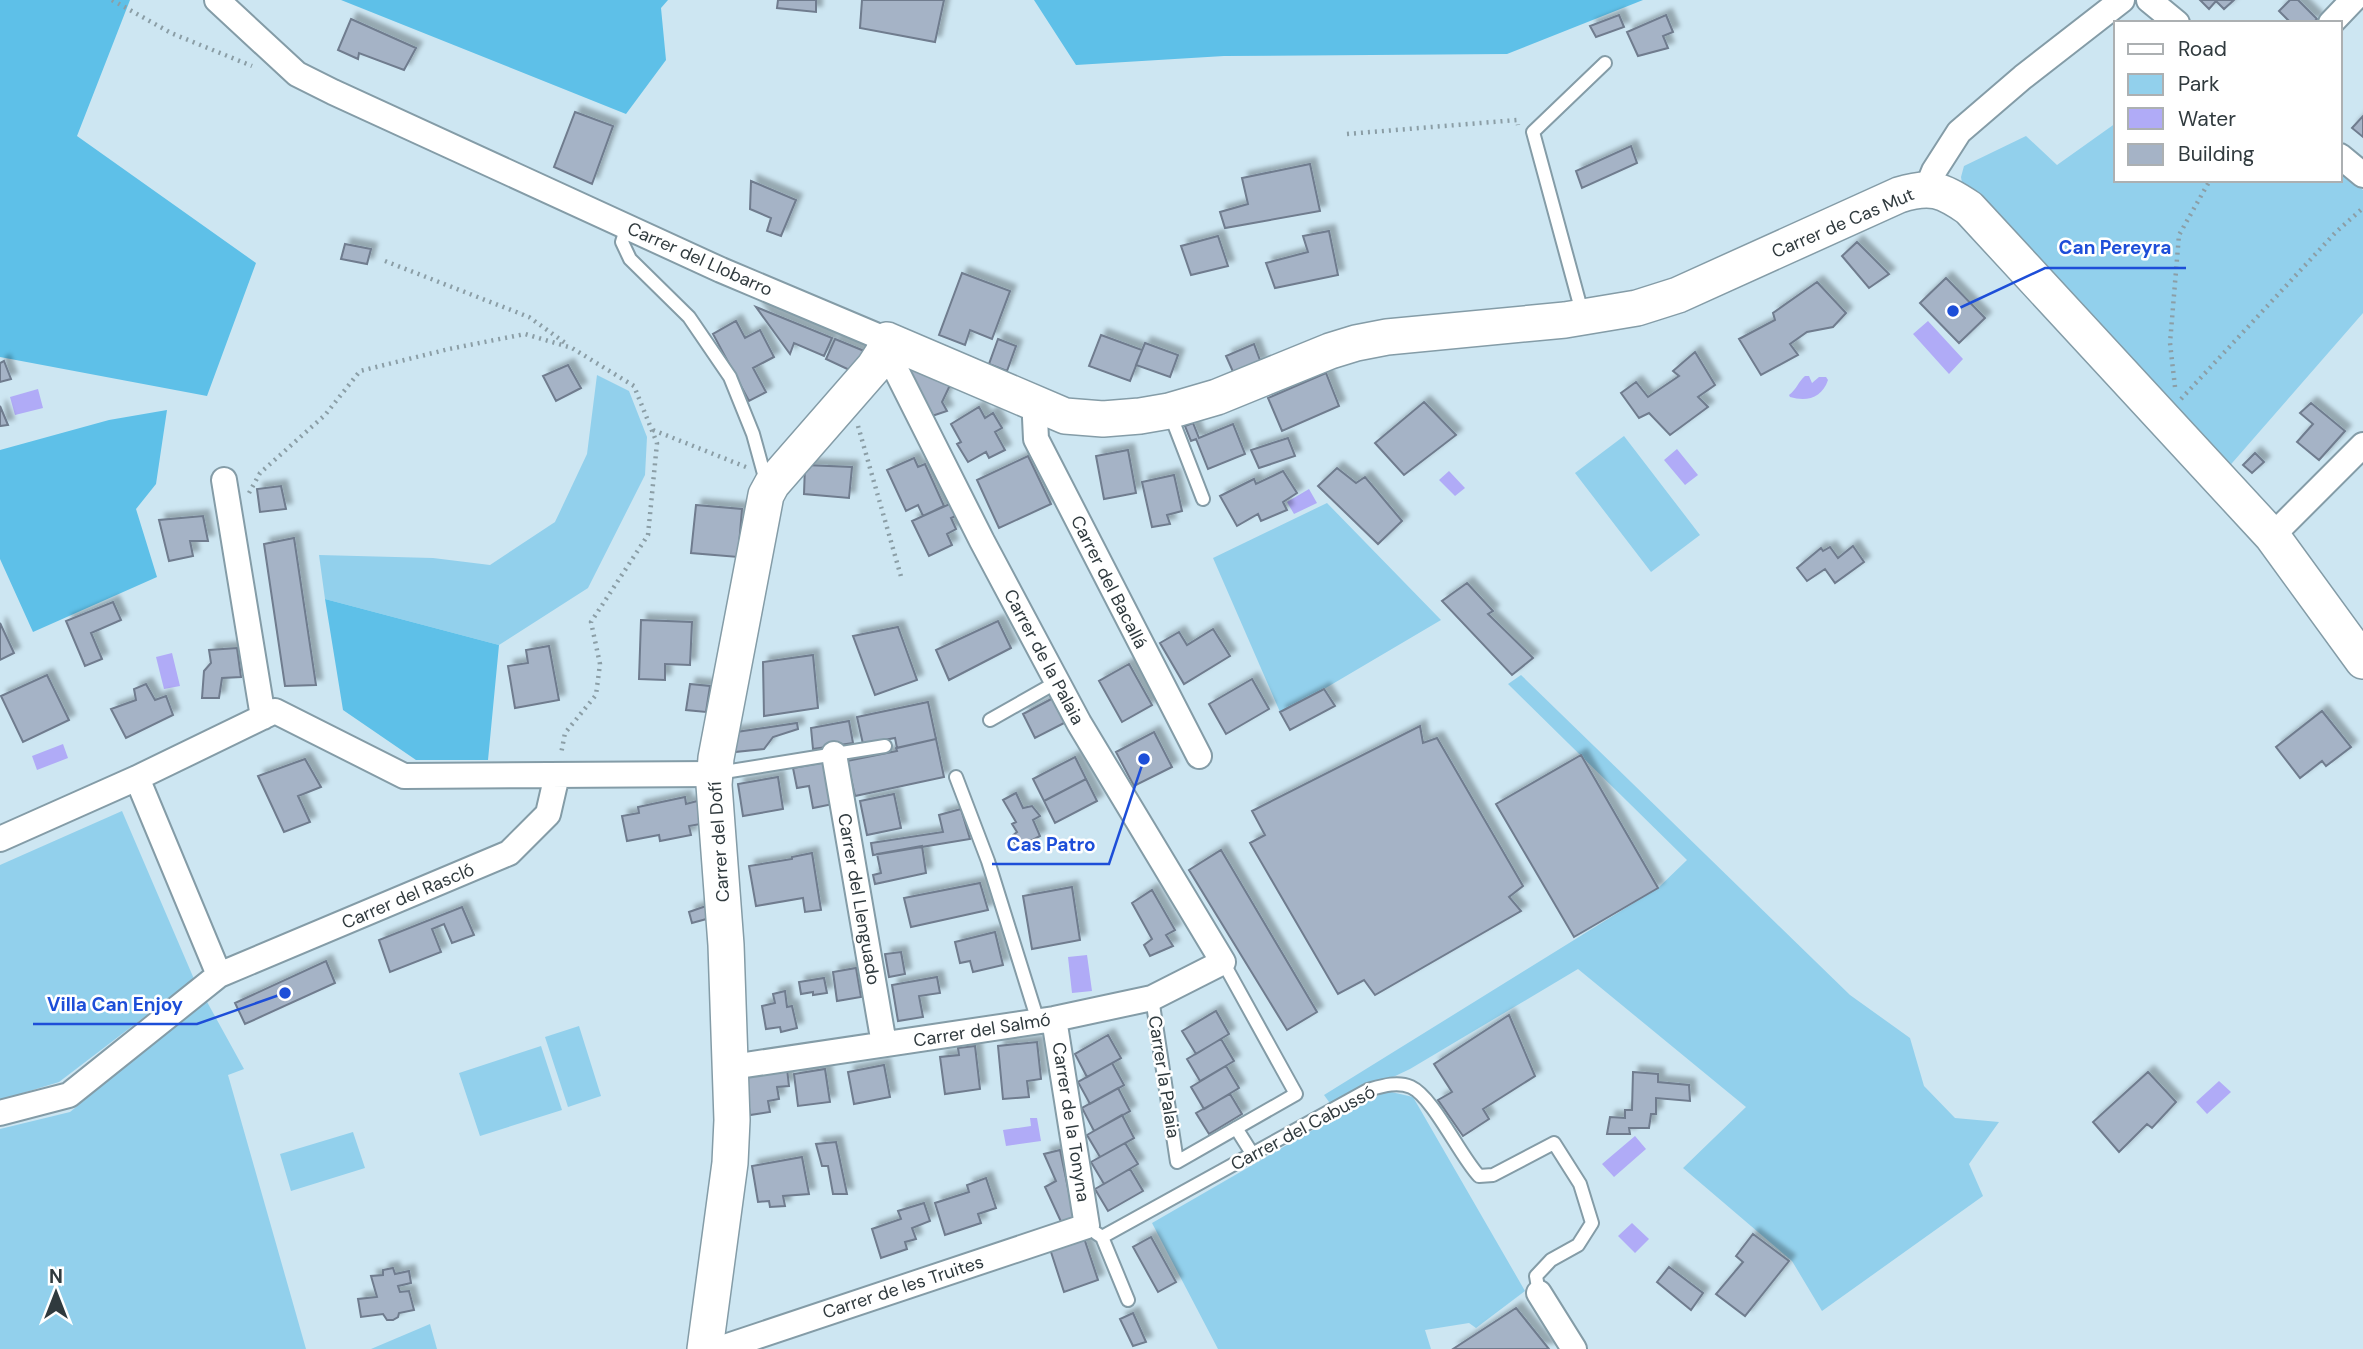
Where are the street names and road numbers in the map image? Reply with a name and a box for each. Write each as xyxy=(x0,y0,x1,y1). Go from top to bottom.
street label: Carrer de Cas Mut xyxy=(1768,182,1918,264)
street label: Carrer del Llobarro xyxy=(624,216,776,302)
street label: Carrer del Bacallá xyxy=(1065,511,1153,653)
street label: Carrer de la Palaia xyxy=(998,585,1090,729)
street label: Carrer del Dofí xyxy=(703,781,735,903)
street label: Carrer del Llenguado xyxy=(832,811,886,987)
street label: Carrer del Rascló xyxy=(338,857,478,935)
street label: Carrer del Salmó xyxy=(912,1007,1052,1053)
street label: Carrer la Palaia xyxy=(1142,1014,1186,1140)
street label: Carrer de la Tonyna xyxy=(1047,1040,1095,1204)
street label: Carrer del Cabussó xyxy=(1226,1080,1380,1176)
street label: Carrer de les Truites xyxy=(819,1250,987,1324)

